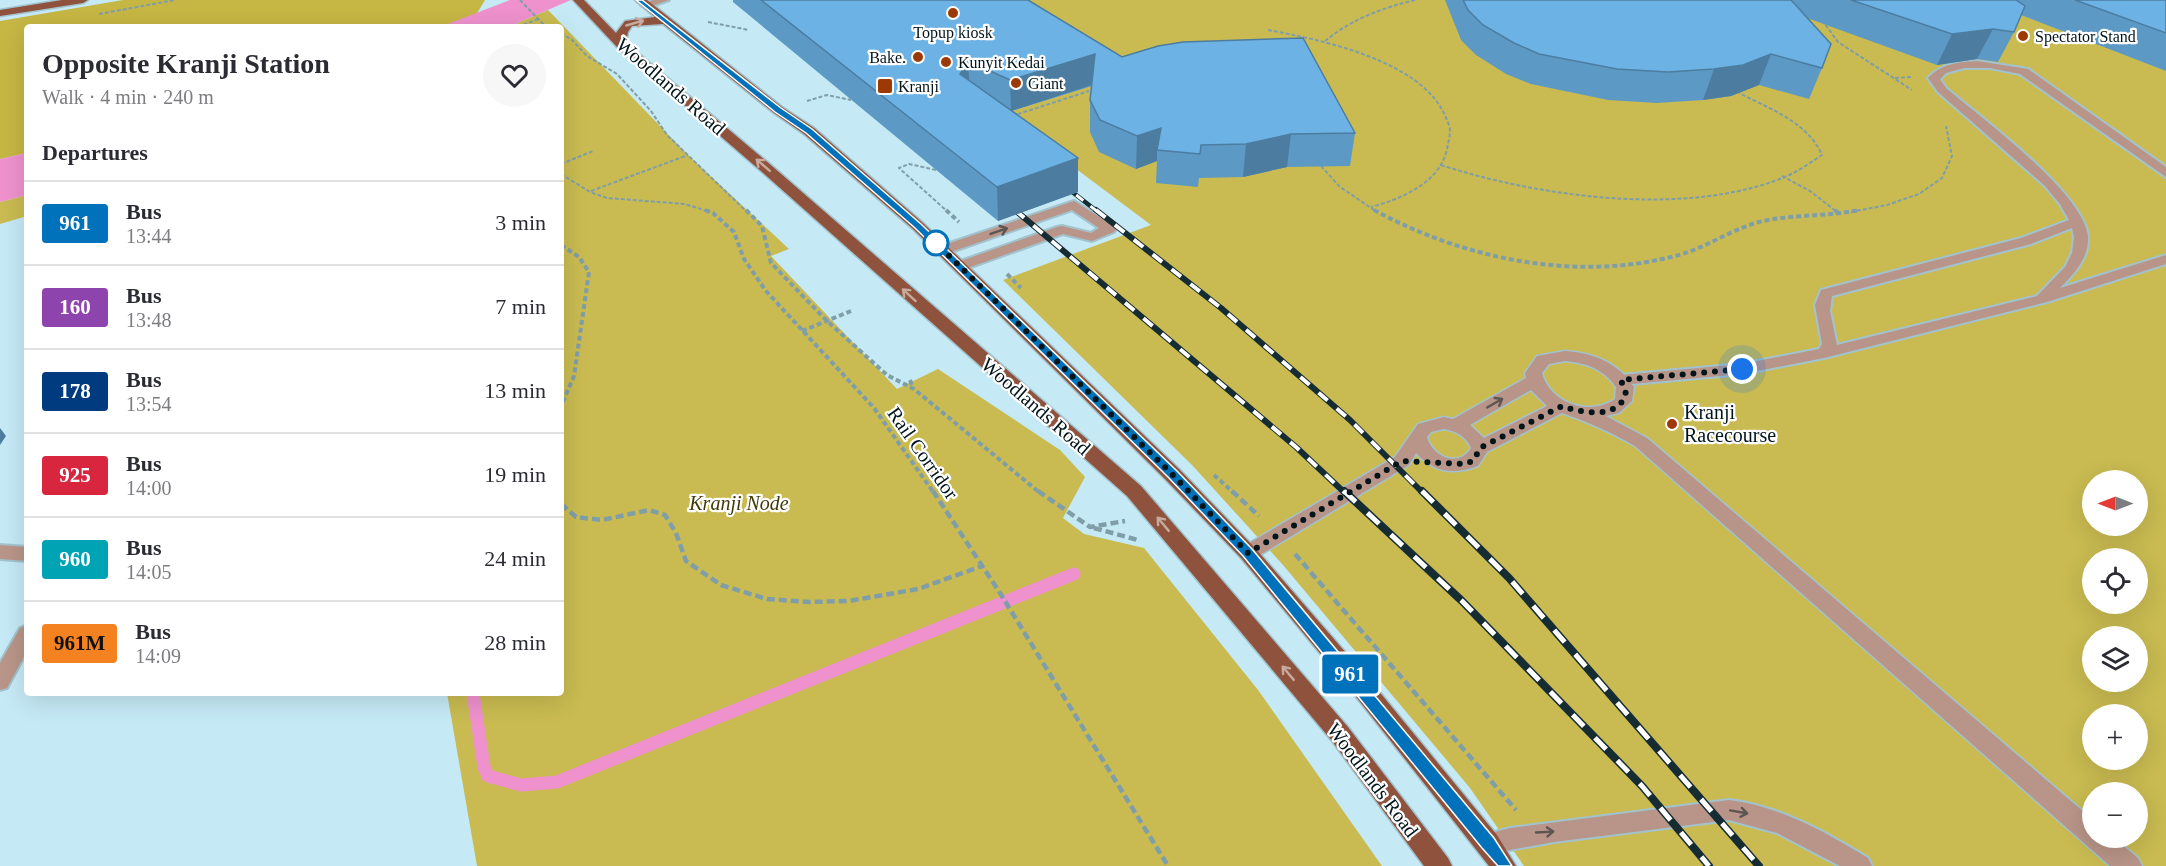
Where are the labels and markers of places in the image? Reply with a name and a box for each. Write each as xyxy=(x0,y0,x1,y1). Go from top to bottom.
marker: Topup kiosk xyxy=(946,6,960,20)
place label: Topup kiosk xyxy=(913,24,993,42)
place label: Spectator Stand xyxy=(2035,28,2136,46)
marker: Spectator Stand xyxy=(2016,29,2030,43)
place label: Bake. xyxy=(869,49,906,66)
marker: Bake. xyxy=(911,50,925,64)
place label: Kunyit Kedai xyxy=(958,54,1045,72)
marker: Kunyit Kedai xyxy=(939,55,953,69)
place label: Giant xyxy=(1028,75,1064,92)
marker: Giant xyxy=(1009,76,1023,90)
marker: Kranji xyxy=(876,77,894,95)
place label: Kranji xyxy=(898,78,939,96)
unlabelled marker xyxy=(923,230,949,256)
place label: Kranji Racecourse xyxy=(1684,401,1776,446)
marker: Kranji Racecourse xyxy=(1665,417,1679,431)

